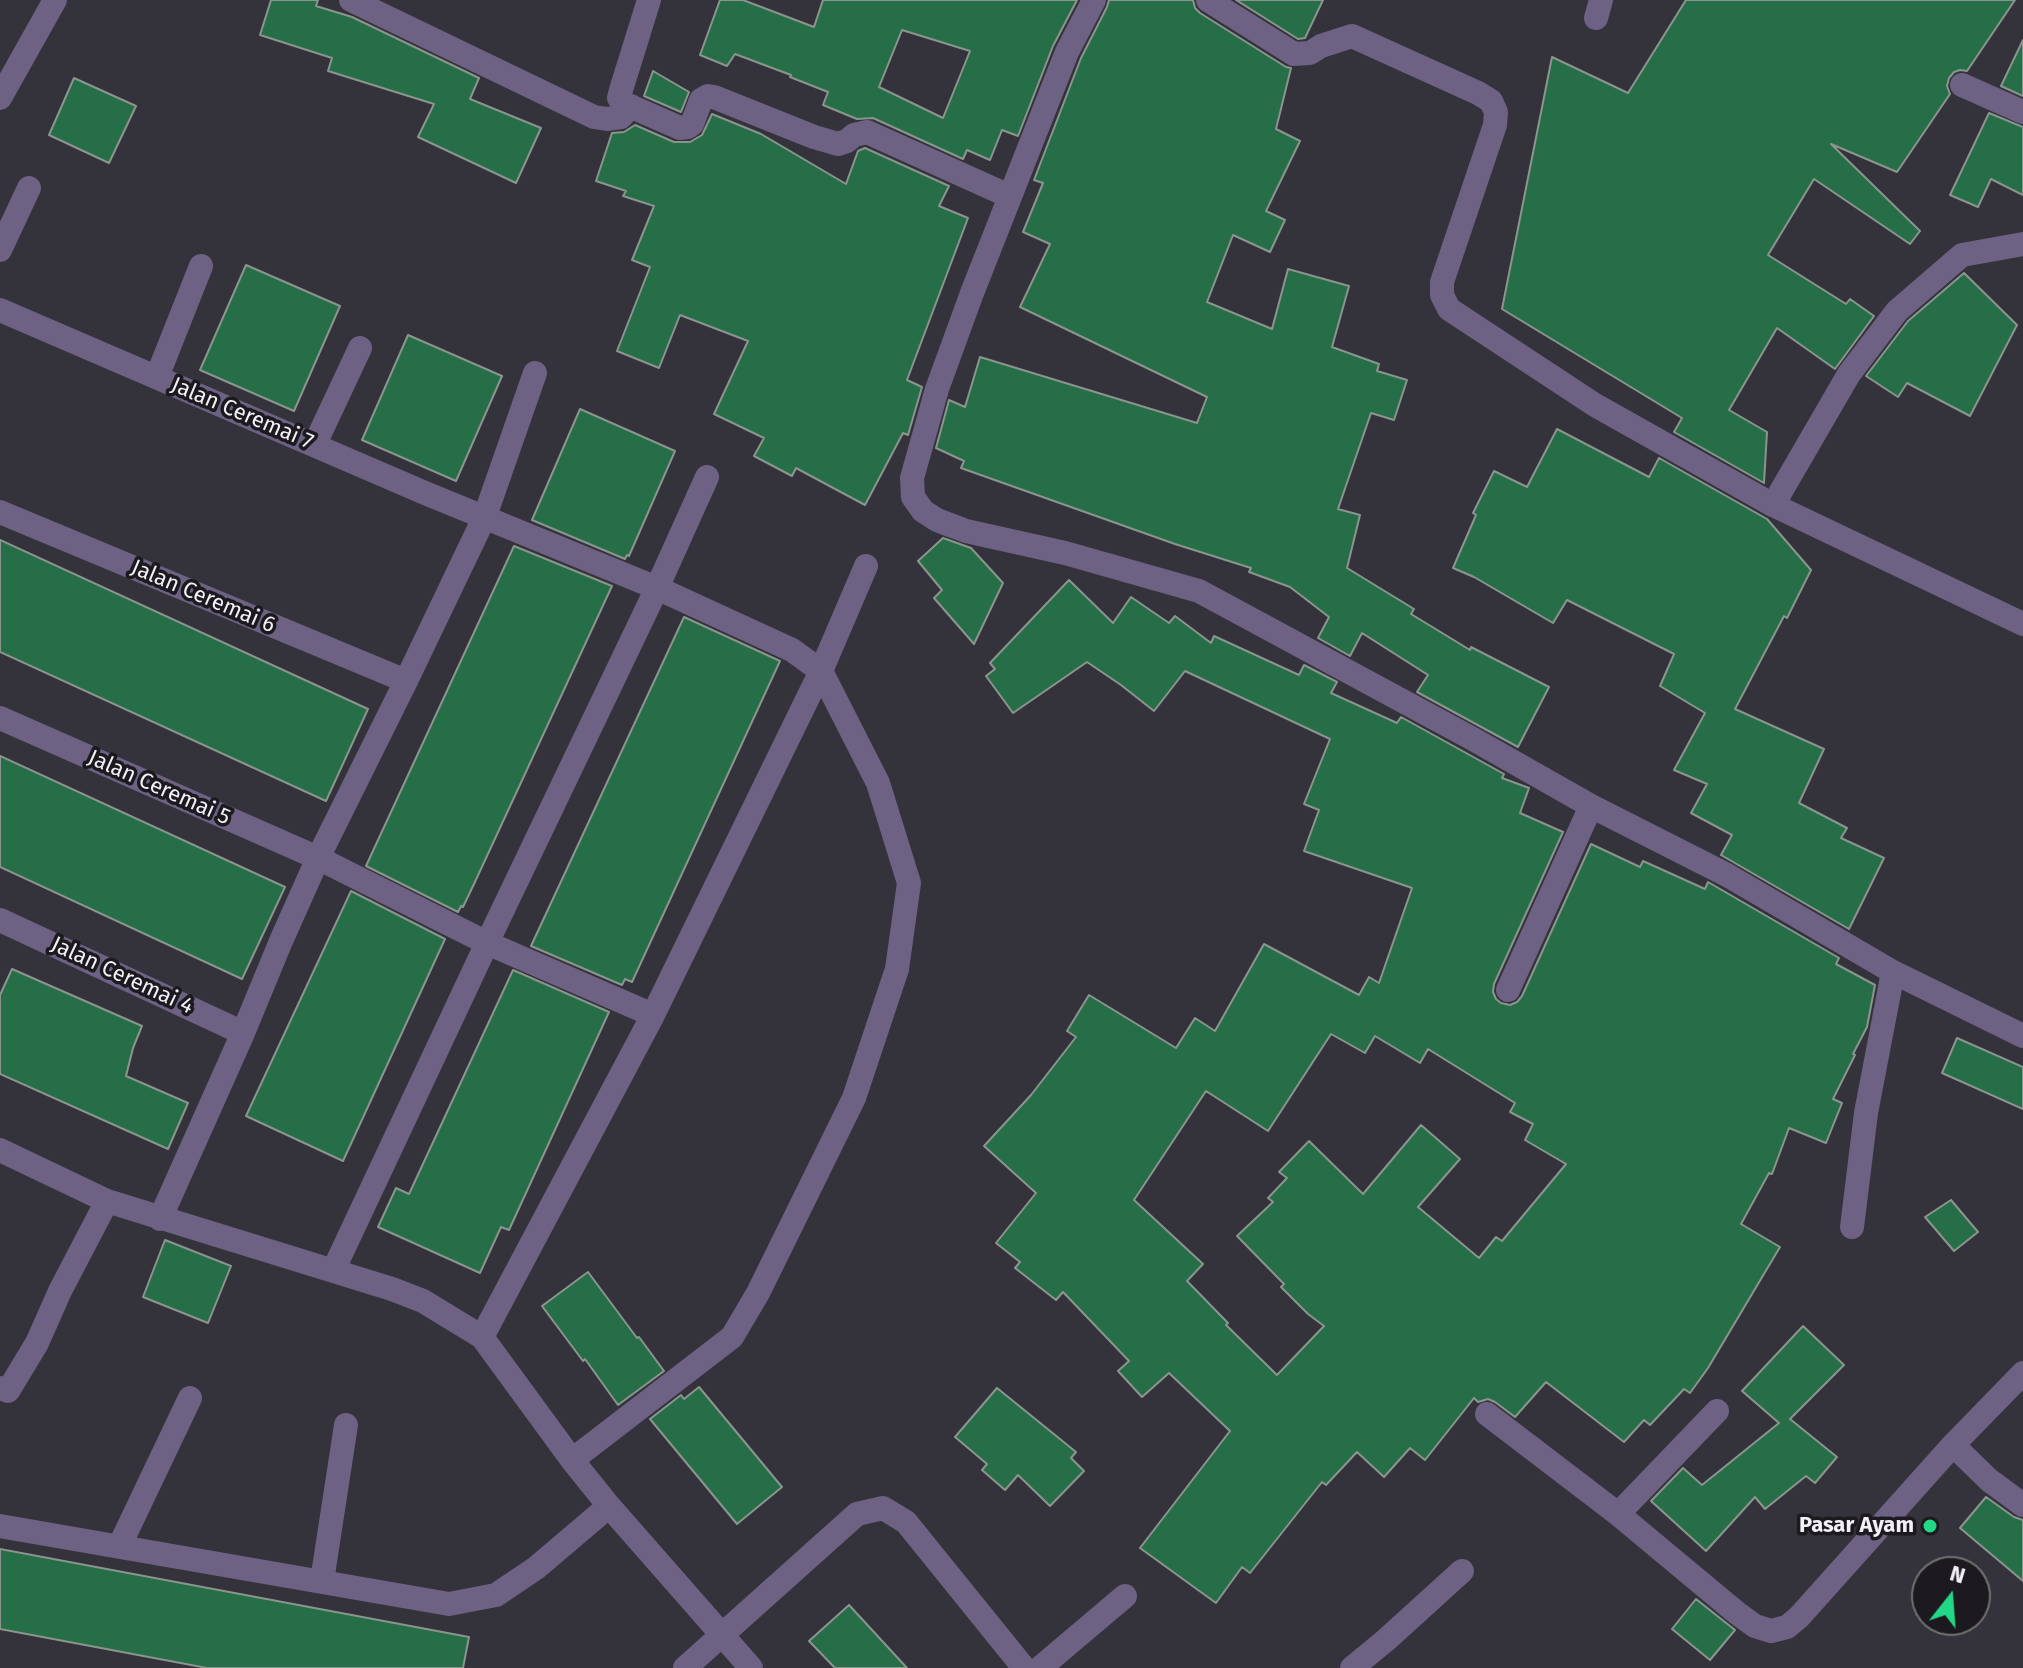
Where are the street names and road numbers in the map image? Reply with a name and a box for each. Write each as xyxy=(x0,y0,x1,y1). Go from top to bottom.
street label: Jalan Ceremai 7 xyxy=(167,372,317,456)
street label: Jalan Ceremai 6 xyxy=(127,555,279,639)
street label: Jalan Ceremai 5 xyxy=(84,745,234,831)
street label: Jalan Ceremai 4 xyxy=(47,932,197,1020)

